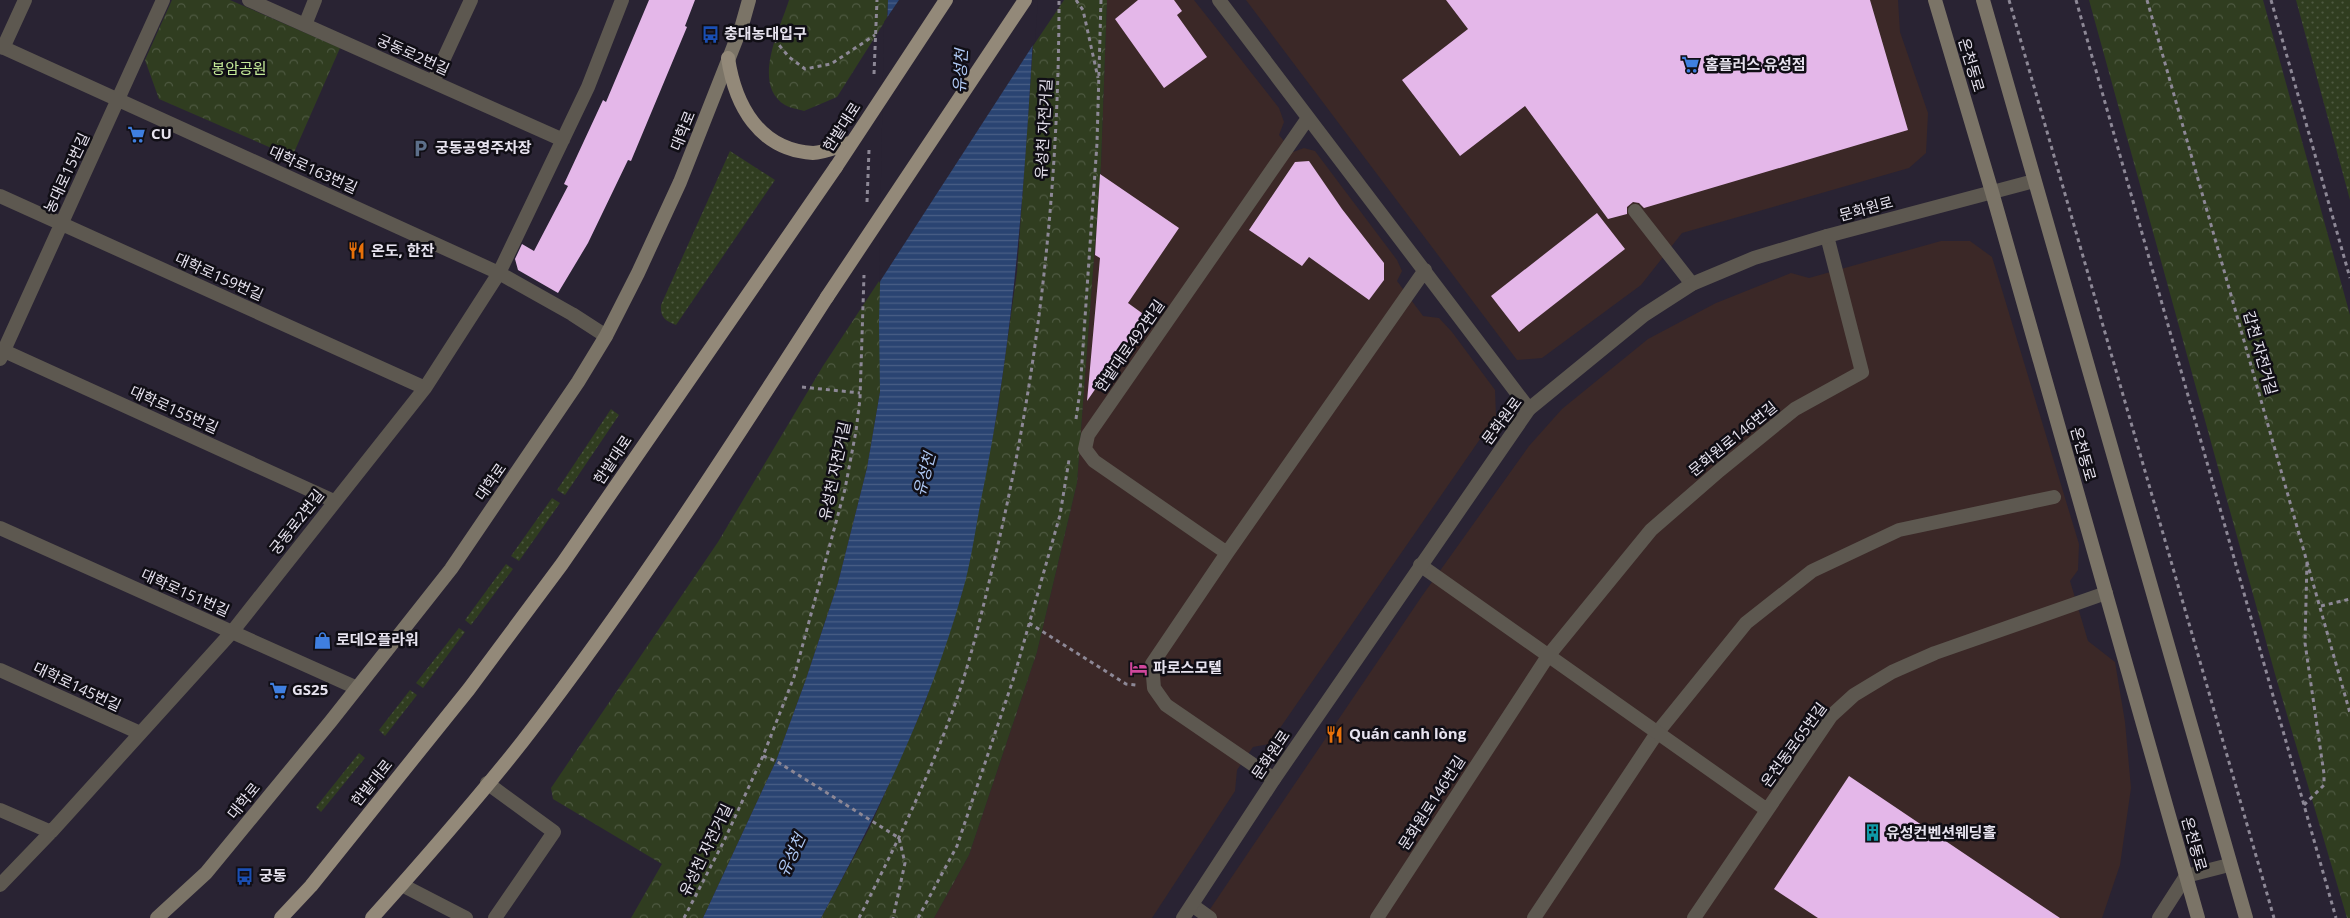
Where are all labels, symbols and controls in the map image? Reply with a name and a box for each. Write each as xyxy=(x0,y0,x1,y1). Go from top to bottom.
place label: 충대농대입구 xyxy=(724,23,807,43)
bus stop icon: 충대농대입구 xyxy=(700,24,720,44)
street label: 궁동로2번길 xyxy=(374,29,453,79)
street label: 온천동로 xyxy=(1954,35,1990,94)
water label: 유성천 xyxy=(948,46,972,94)
place label: 홈플러스 유성점 xyxy=(1705,54,1806,74)
supermarket icon: 홈플러스 유성점 xyxy=(1681,55,1701,75)
park label: 봉암공원 xyxy=(211,58,267,78)
street label: 유성천 자전거길 xyxy=(1030,78,1056,180)
street label: 한밭대로 xyxy=(818,98,865,155)
street label: 대학로 xyxy=(665,108,699,154)
place label: CU xyxy=(151,123,172,143)
supermarket icon: CU xyxy=(127,124,147,144)
street label: 농대로15번길 xyxy=(39,129,93,216)
place label: 궁동공영주차장 xyxy=(435,137,532,157)
parking icon: 궁동공영주차장 xyxy=(411,138,431,158)
street label: 대학로163번길 xyxy=(266,141,361,197)
street label: 문화원로 xyxy=(1836,191,1895,225)
place label: 온도, 한잔 xyxy=(371,240,435,260)
restaurant icon: 온도, 한잔 xyxy=(347,241,367,261)
street label: 대학로159번길 xyxy=(172,248,267,304)
street label: 한밭대로492번길 xyxy=(1090,295,1168,396)
street label: 갑천 자전거길 xyxy=(2239,308,2283,397)
street label: 대학로155번길 xyxy=(127,381,222,437)
street label: 문화원로 xyxy=(1477,392,1526,448)
street label: 문화원로146번길 xyxy=(1684,396,1781,480)
street label: 유성천 자전거길 xyxy=(814,420,854,522)
street label: 온천동로 xyxy=(2067,424,2101,483)
street label: 한밭대로 xyxy=(588,431,636,488)
water label: 유성천 xyxy=(908,448,941,498)
street label: 대학로 xyxy=(470,459,510,504)
street label: 궁동로2번길 xyxy=(264,485,328,558)
street label: 대학로151번길 xyxy=(138,564,233,620)
place label: 로데오플라워 xyxy=(336,629,419,649)
shop icon: 로데오플라워 xyxy=(312,630,332,650)
street label: 대학로145번길 xyxy=(30,657,125,715)
place label: 파로스모텔 xyxy=(1153,657,1222,677)
hotel icon: 파로스모텔 xyxy=(1129,658,1149,678)
place label: GS25 xyxy=(292,679,328,699)
supermarket icon: GS25 xyxy=(268,680,288,700)
street label: 온천동로65번길 xyxy=(1756,698,1831,791)
place label: Quán canh lòng xyxy=(1349,723,1467,743)
restaurant icon: Quán canh lòng xyxy=(1325,724,1345,744)
street label: 문화원로 xyxy=(1246,726,1294,783)
street label: 문화원로146번길 xyxy=(1393,751,1469,853)
street label: 한밭대로 xyxy=(346,755,396,810)
street label: 대학로 xyxy=(222,778,264,823)
street label: 유성천 자전거길 xyxy=(674,800,736,899)
street label: 온천동로 xyxy=(2178,814,2212,873)
place label: 유성컨벤션웨딩홀 xyxy=(1886,822,1997,842)
building icon: 유성컨벤션웨딩홀 xyxy=(1862,823,1882,843)
water label: 유성천 xyxy=(772,828,811,880)
place label: 궁동 xyxy=(259,865,287,885)
bus stop icon: 궁동 xyxy=(235,866,255,886)

